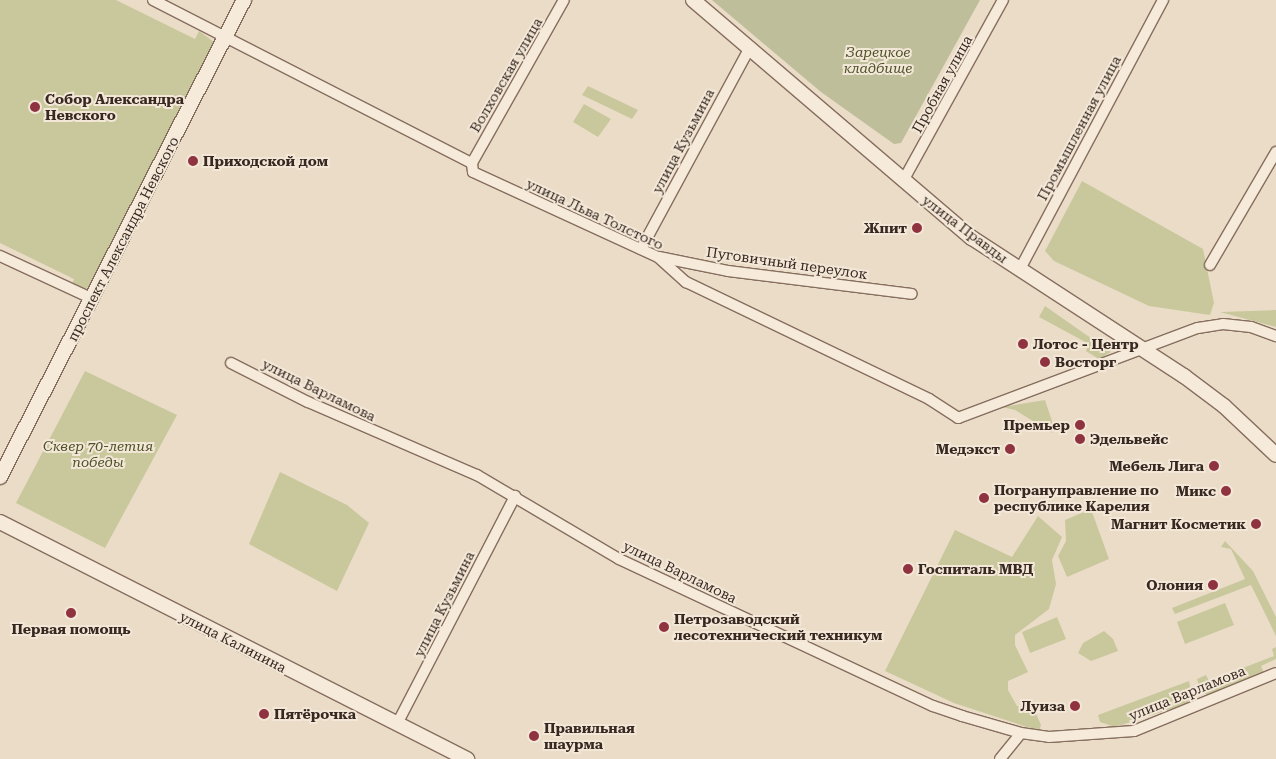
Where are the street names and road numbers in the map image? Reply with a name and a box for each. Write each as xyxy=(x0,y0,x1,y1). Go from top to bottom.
street label: Волховская улица xyxy=(466,15,546,135)
street label: Пробная улица xyxy=(908,32,976,136)
street label: Промышленная улица xyxy=(1034,53,1124,203)
street label: улица Кузьмина xyxy=(648,86,718,196)
street label: проспект Александра Невского xyxy=(64,134,182,344)
street label: улица Льва Толстого xyxy=(524,175,666,253)
street label: улица Правды xyxy=(919,191,1011,267)
street label: Пуговичный переулок xyxy=(705,243,869,283)
street label: улица Варламова xyxy=(260,355,378,425)
street label: улица Варламова xyxy=(621,537,739,607)
street label: улица Кузьмина xyxy=(410,549,478,659)
street label: улица Калинина xyxy=(177,608,289,676)
street label: улица Варламова xyxy=(1126,662,1248,724)

